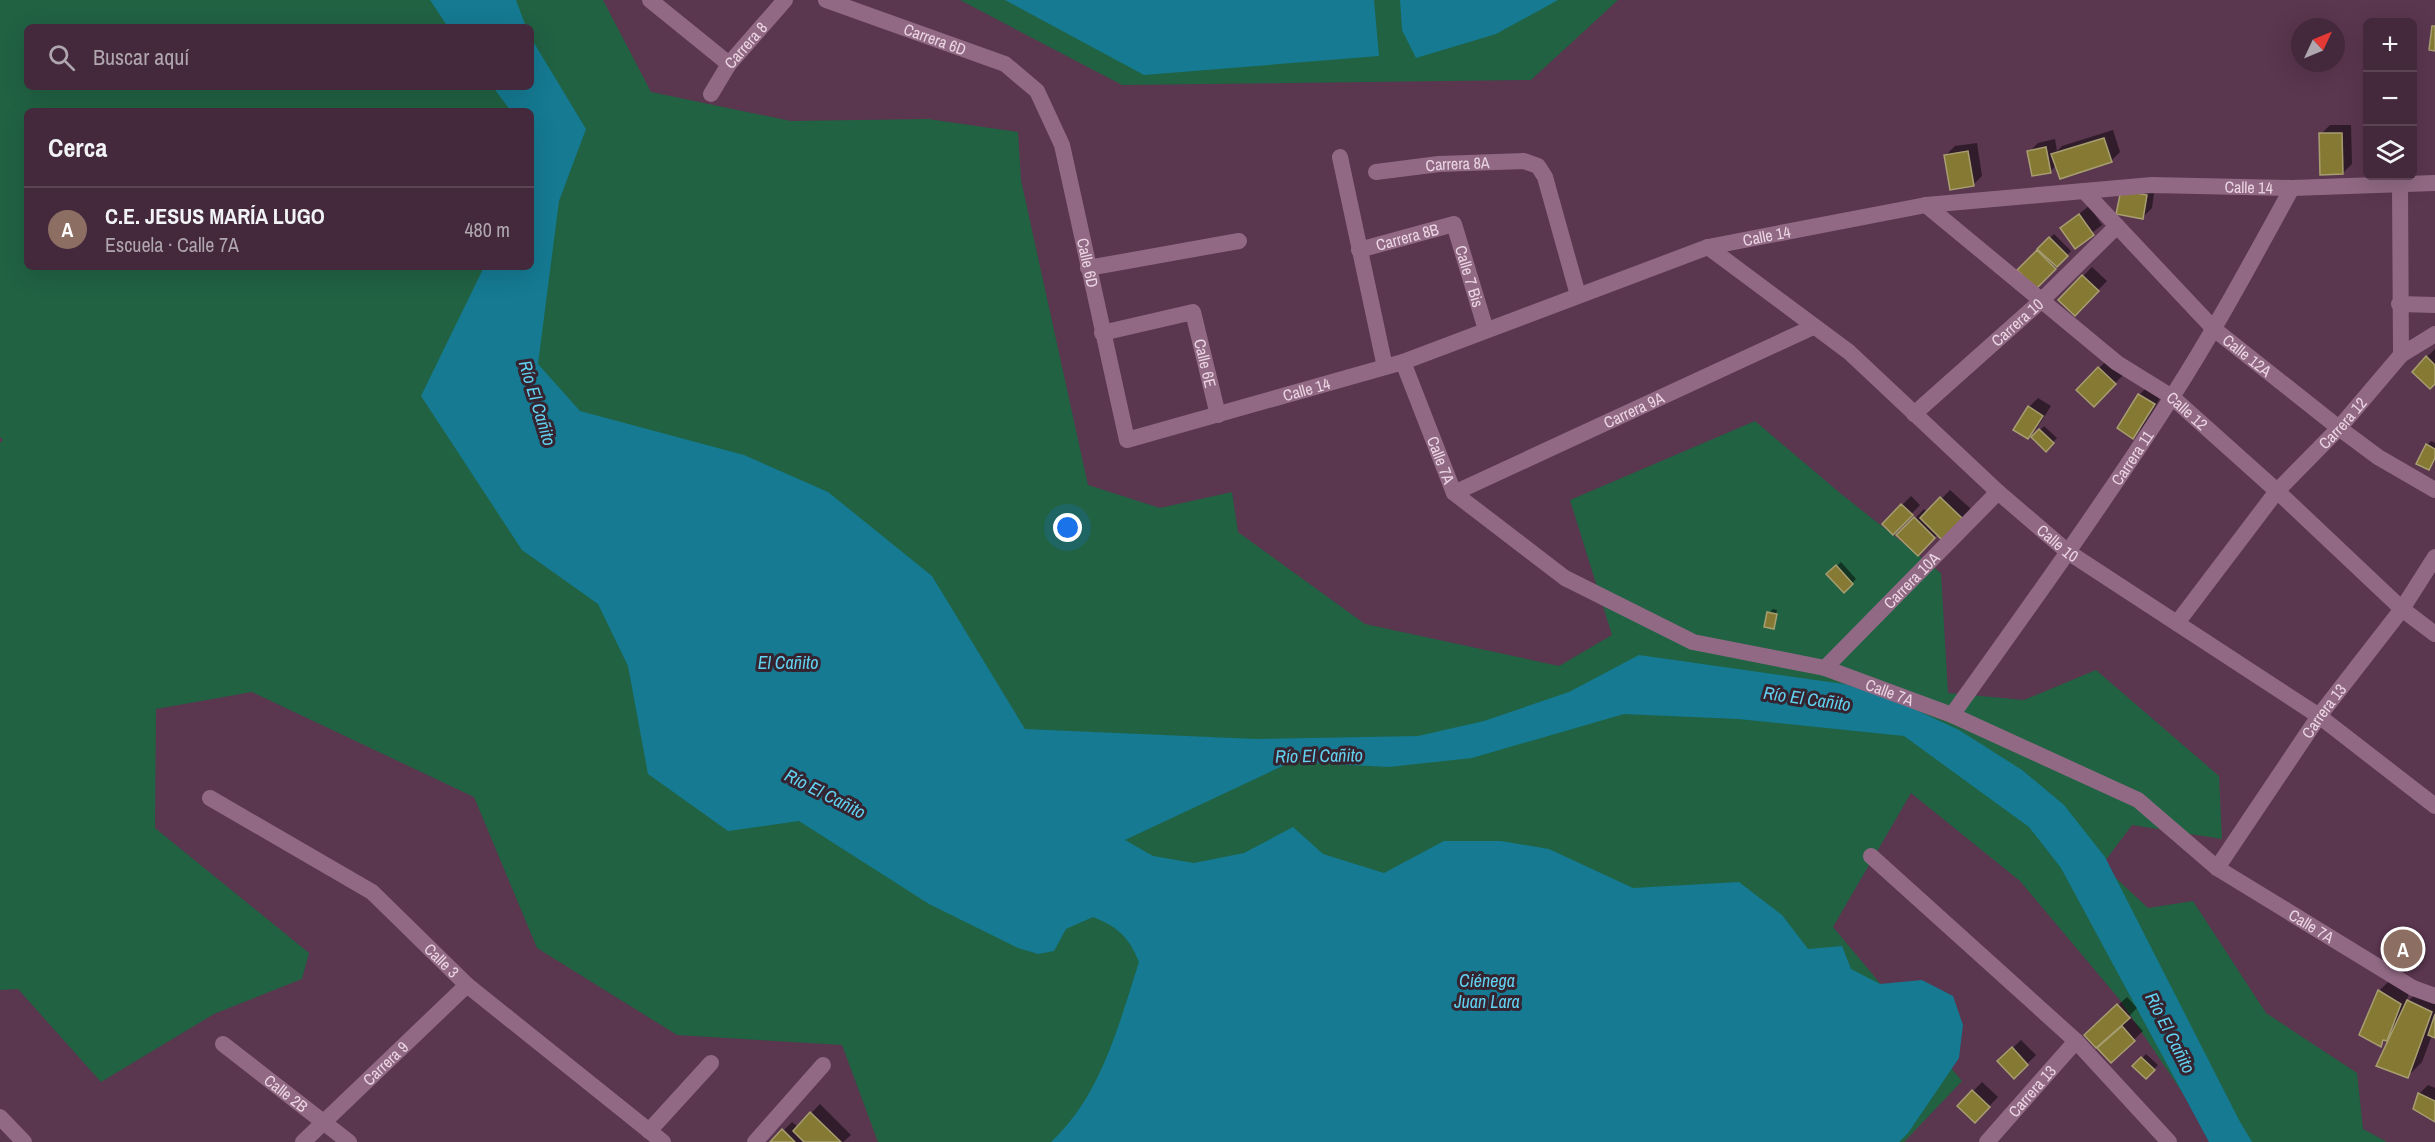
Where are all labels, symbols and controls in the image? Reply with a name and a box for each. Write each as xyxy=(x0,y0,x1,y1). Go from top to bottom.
street label: Carrera 8 xyxy=(719,17,772,73)
street label: Carrera 6D xyxy=(901,18,970,60)
north arrow xyxy=(2291,18,2345,72)
map controls xyxy=(2363,18,2417,180)
button: + xyxy=(2363,18,2417,72)
search box xyxy=(24,24,534,90)
icon: search xyxy=(45,41,78,74)
text: Buscar aquí xyxy=(93,42,189,72)
button: − xyxy=(2363,72,2417,126)
button: layers xyxy=(2363,126,2417,180)
text: Cerca xyxy=(48,130,107,165)
street label: Carrera 8A xyxy=(1424,151,1490,177)
street label: Calle 14 xyxy=(2224,176,2273,199)
text: C.E. JESUS MARÍA LUGO xyxy=(105,201,325,231)
text: A xyxy=(62,216,73,243)
text: 480 m xyxy=(464,216,510,243)
street label: Carrera 8B xyxy=(1373,218,1441,256)
street label: Calle 14 xyxy=(1741,220,1792,251)
text: Escuela · Calle 7A xyxy=(105,231,239,258)
street label: Calle 6D xyxy=(1072,236,1104,290)
street label: Calle 7 Bis xyxy=(1450,243,1489,310)
street label: Carrera 10 xyxy=(1986,293,2048,351)
street label: Calle 12A xyxy=(2218,329,2277,382)
street label: Calle 6E xyxy=(1189,336,1222,390)
water label: Río El Cañito xyxy=(513,357,562,448)
street label: Calle 14 xyxy=(1280,372,1333,406)
street label: Carrera 9A xyxy=(1600,386,1668,433)
street label: Calle 12 xyxy=(2162,386,2213,435)
street label: Carrera 12 xyxy=(2313,392,2372,454)
street label: Carrera 11 xyxy=(2106,425,2159,490)
street label: Calle 7A xyxy=(1422,433,1460,487)
your location xyxy=(1053,513,1082,542)
street label: Calle 10 xyxy=(2032,519,2083,567)
street label: Carrera 10A xyxy=(1878,547,1944,613)
water label: El Cañito xyxy=(758,650,818,675)
street label: Calle 7A xyxy=(1863,673,1917,711)
street label: Carrera 13 xyxy=(2296,679,2351,742)
water label: Río El Cañito xyxy=(1762,680,1852,717)
water label: Río El Cañito xyxy=(1275,742,1363,769)
water label: Río El Cañito xyxy=(780,762,870,825)
street label: Calle 7A xyxy=(2285,904,2339,948)
pin: A xyxy=(2384,926,2422,972)
street label: Calle 3 xyxy=(420,938,464,983)
water label: Ciénega Juan Lara xyxy=(1453,968,1520,1014)
water label: Río El Cañito xyxy=(2139,988,2202,1078)
street label: Carrera 9 xyxy=(358,1036,413,1090)
street label: Carrera 13 xyxy=(2003,1060,2061,1122)
street label: Calle 2B xyxy=(260,1069,313,1117)

